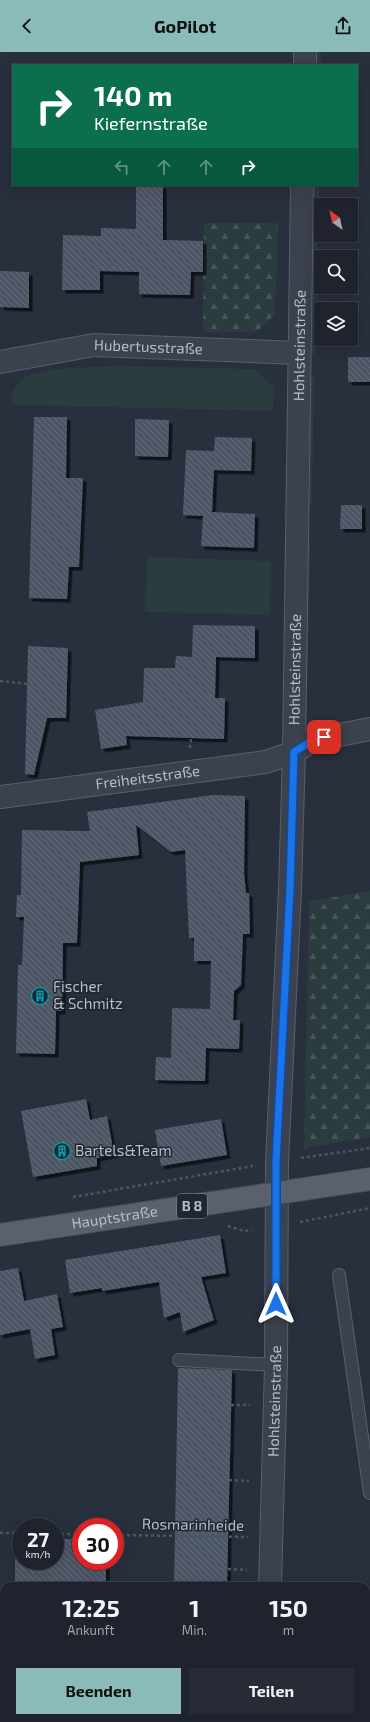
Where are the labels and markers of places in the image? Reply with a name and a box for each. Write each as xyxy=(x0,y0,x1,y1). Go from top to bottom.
pin xyxy=(307,720,341,754)
place label: Fischer & Schmitz xyxy=(53,977,123,1012)
building icon: Fischer & Schmitz xyxy=(30,986,50,1006)
building icon: Bartels&Team xyxy=(52,1141,72,1161)
place label: Bartels&Team xyxy=(75,1141,172,1159)

